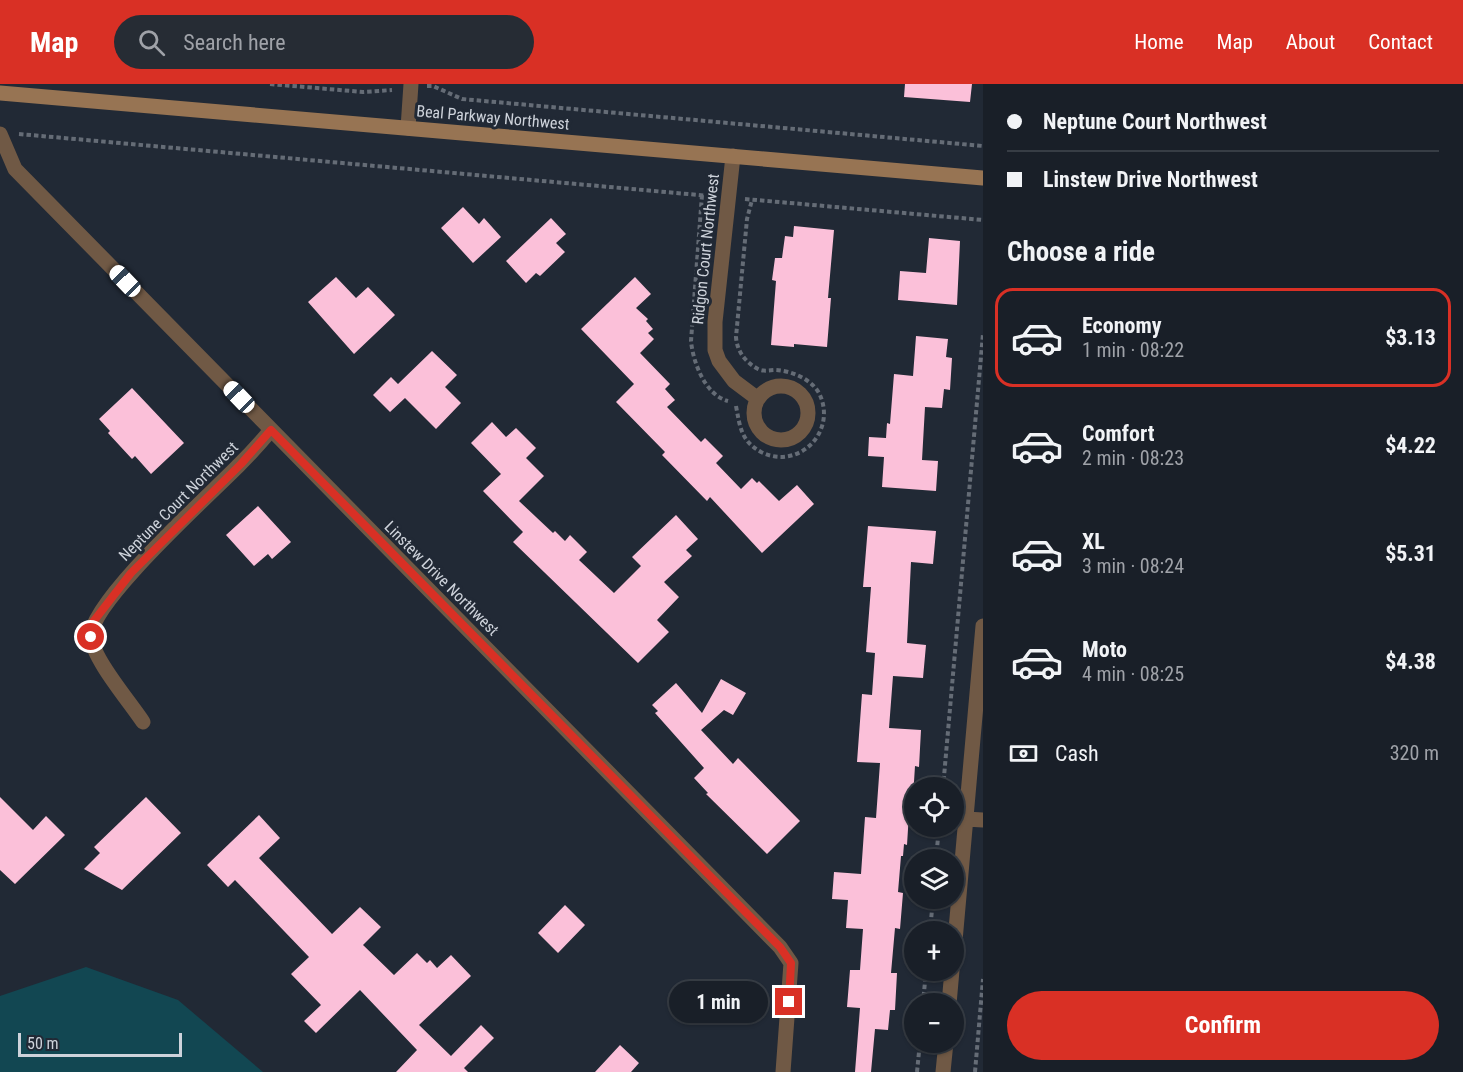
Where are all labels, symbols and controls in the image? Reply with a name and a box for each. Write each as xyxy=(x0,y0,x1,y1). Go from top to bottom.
search box xyxy=(114,15,534,69)
text: Map xyxy=(30,26,78,59)
icon: search xyxy=(135,26,168,59)
text: Search here xyxy=(183,30,286,55)
text: Home xyxy=(1134,30,1184,54)
text: Map xyxy=(1217,30,1253,54)
text: About xyxy=(1286,30,1335,54)
text: Contact xyxy=(1368,30,1433,54)
street label: Beal Parkway Northwest xyxy=(416,101,571,134)
text: Neptune Court Northwest xyxy=(1043,109,1267,134)
text: Linstew Drive Northwest xyxy=(1043,167,1258,192)
street label: Ridgon Court Northwest xyxy=(688,172,723,325)
text: Choose a ride xyxy=(1007,236,1155,268)
car xyxy=(106,262,144,300)
icon: car xyxy=(1010,311,1064,365)
text: Economy xyxy=(1082,313,1162,338)
text: $3.13 xyxy=(1385,325,1436,350)
text: 1 min · 08:22 xyxy=(1082,338,1184,362)
car xyxy=(220,378,258,416)
icon: car xyxy=(1010,419,1064,473)
text: Comfort xyxy=(1082,421,1155,446)
text: $4.22 xyxy=(1385,433,1436,458)
street label: Neptune Court Northwest xyxy=(115,438,242,565)
text: 2 min · 08:23 xyxy=(1082,446,1184,470)
street label: Linstew Drive Northwest xyxy=(381,517,503,640)
icon: car xyxy=(1010,527,1064,581)
text: XL xyxy=(1082,529,1105,554)
text: $5.31 xyxy=(1385,541,1436,566)
text: 3 min · 08:24 xyxy=(1082,554,1184,578)
route start xyxy=(77,623,104,650)
icon: car xyxy=(1010,635,1064,689)
text: Moto xyxy=(1082,637,1127,662)
text: $4.38 xyxy=(1385,649,1436,674)
text: 4 min · 08:25 xyxy=(1082,662,1184,686)
icon: cash xyxy=(1007,737,1040,770)
text: Cash xyxy=(1055,741,1099,766)
text: 320 m xyxy=(1390,741,1439,765)
map controls xyxy=(904,777,964,1053)
button: locate xyxy=(904,777,964,837)
button: layers xyxy=(904,849,964,909)
button: + xyxy=(904,921,964,981)
callout: 1 min xyxy=(669,981,768,1023)
route end xyxy=(775,988,802,1015)
text: 1 min xyxy=(696,990,741,1014)
button: Confirm xyxy=(1007,991,1439,1060)
button: − xyxy=(904,993,964,1053)
scale bar xyxy=(18,1030,182,1058)
text: 50 m xyxy=(27,1034,59,1053)

